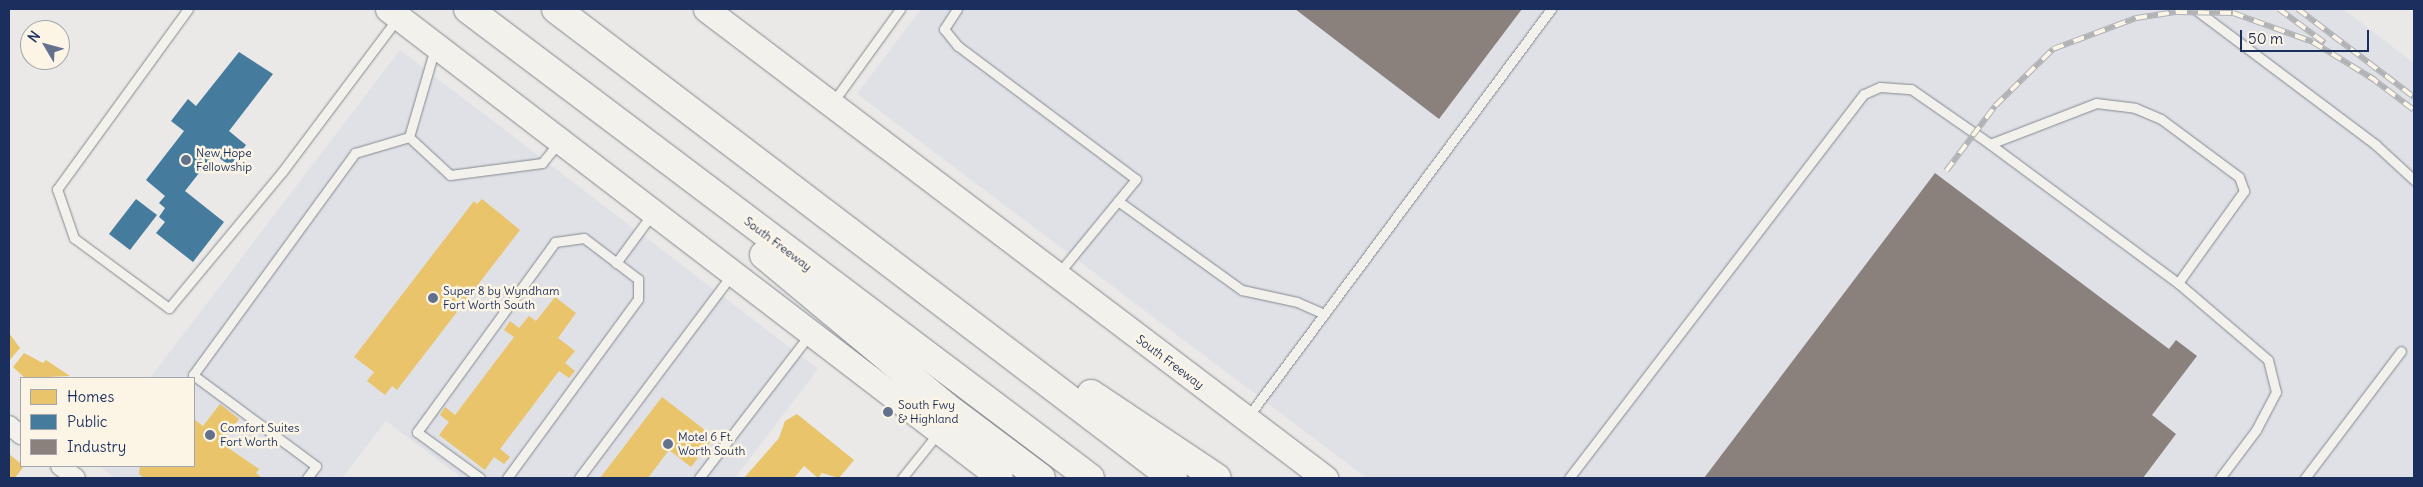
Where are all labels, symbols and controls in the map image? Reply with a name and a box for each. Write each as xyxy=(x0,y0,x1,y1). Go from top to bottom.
north arrow xyxy=(20,20,70,70)
scale bar xyxy=(2243,20,2372,52)
text: N xyxy=(24,27,44,46)
text: 50 m xyxy=(2248,29,2283,48)
place label: New Hope Fellowship xyxy=(196,146,252,174)
marker: New Hope Fellowship xyxy=(180,154,192,166)
street label: South Freeway xyxy=(741,214,815,274)
place label: Super 8 by Wyndham Fort Worth South xyxy=(443,284,560,312)
marker: Super 8 by Wyndham Fort Worth South xyxy=(427,292,439,304)
street label: South Freeway xyxy=(1133,332,1207,392)
legend xyxy=(20,377,195,467)
text: Homes xyxy=(67,387,114,406)
place label: South Fwy & Highland xyxy=(898,398,959,426)
marker: South Fwy & Highland xyxy=(882,406,894,418)
text: Public xyxy=(67,412,107,431)
place label: Comfort Suites Fort Worth xyxy=(220,421,300,449)
marker: Comfort Suites Fort Worth xyxy=(204,429,216,441)
place label: Motel 6 Ft. Worth South xyxy=(678,430,745,458)
text: Industry xyxy=(67,437,126,456)
marker: Motel 6 Ft. Worth South xyxy=(662,438,674,450)

